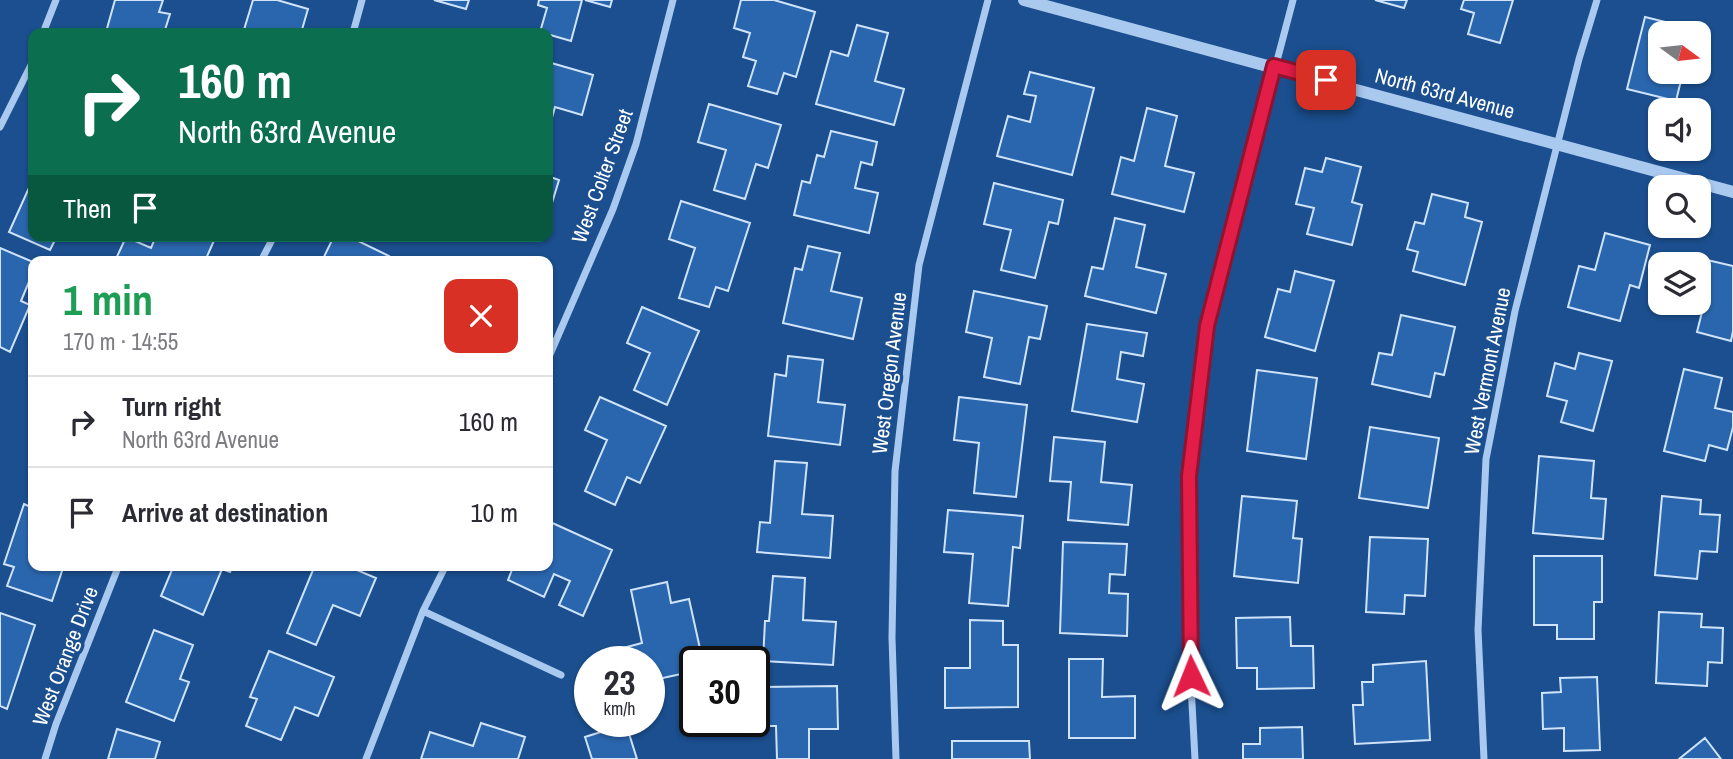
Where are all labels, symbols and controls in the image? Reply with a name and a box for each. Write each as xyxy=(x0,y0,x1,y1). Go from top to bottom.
north arrow xyxy=(1648,21,1712,84)
map controls xyxy=(1648,21,1711,315)
text: 160 m xyxy=(178,47,292,113)
pin xyxy=(1296,50,1356,110)
icon: right xyxy=(63,56,154,147)
street label: North 63rd Avenue xyxy=(1372,60,1518,126)
icon: arrive xyxy=(1307,61,1345,99)
button: sound xyxy=(1648,98,1711,161)
street label: West Colter Street xyxy=(564,105,640,247)
text: North 63rd Avenue xyxy=(178,110,396,153)
button: search xyxy=(1648,175,1711,238)
icon: arrive xyxy=(126,189,164,227)
text: Then xyxy=(63,191,112,226)
button: layers xyxy=(1648,252,1711,315)
text: 1 min xyxy=(63,272,153,328)
button: close xyxy=(444,279,518,353)
street label: West Vermont Avenue xyxy=(1457,285,1517,457)
street label: West Oregon Avenue xyxy=(865,290,913,456)
text: 170 m · 14:55 xyxy=(63,326,178,357)
text: Turn right xyxy=(122,389,221,424)
icon: right xyxy=(63,403,101,441)
text: 160 m xyxy=(459,404,518,439)
text: North 63rd Avenue xyxy=(122,424,279,455)
icon: arrive xyxy=(63,494,101,532)
text: Arrive at destination xyxy=(122,495,328,530)
text: 10 m xyxy=(471,495,518,530)
street label: West Orange Drive xyxy=(25,582,105,730)
position arrow xyxy=(1154,639,1228,713)
speed limit sign: 30 xyxy=(679,646,770,737)
text: 23 xyxy=(604,659,635,706)
text: km/h xyxy=(604,696,636,721)

